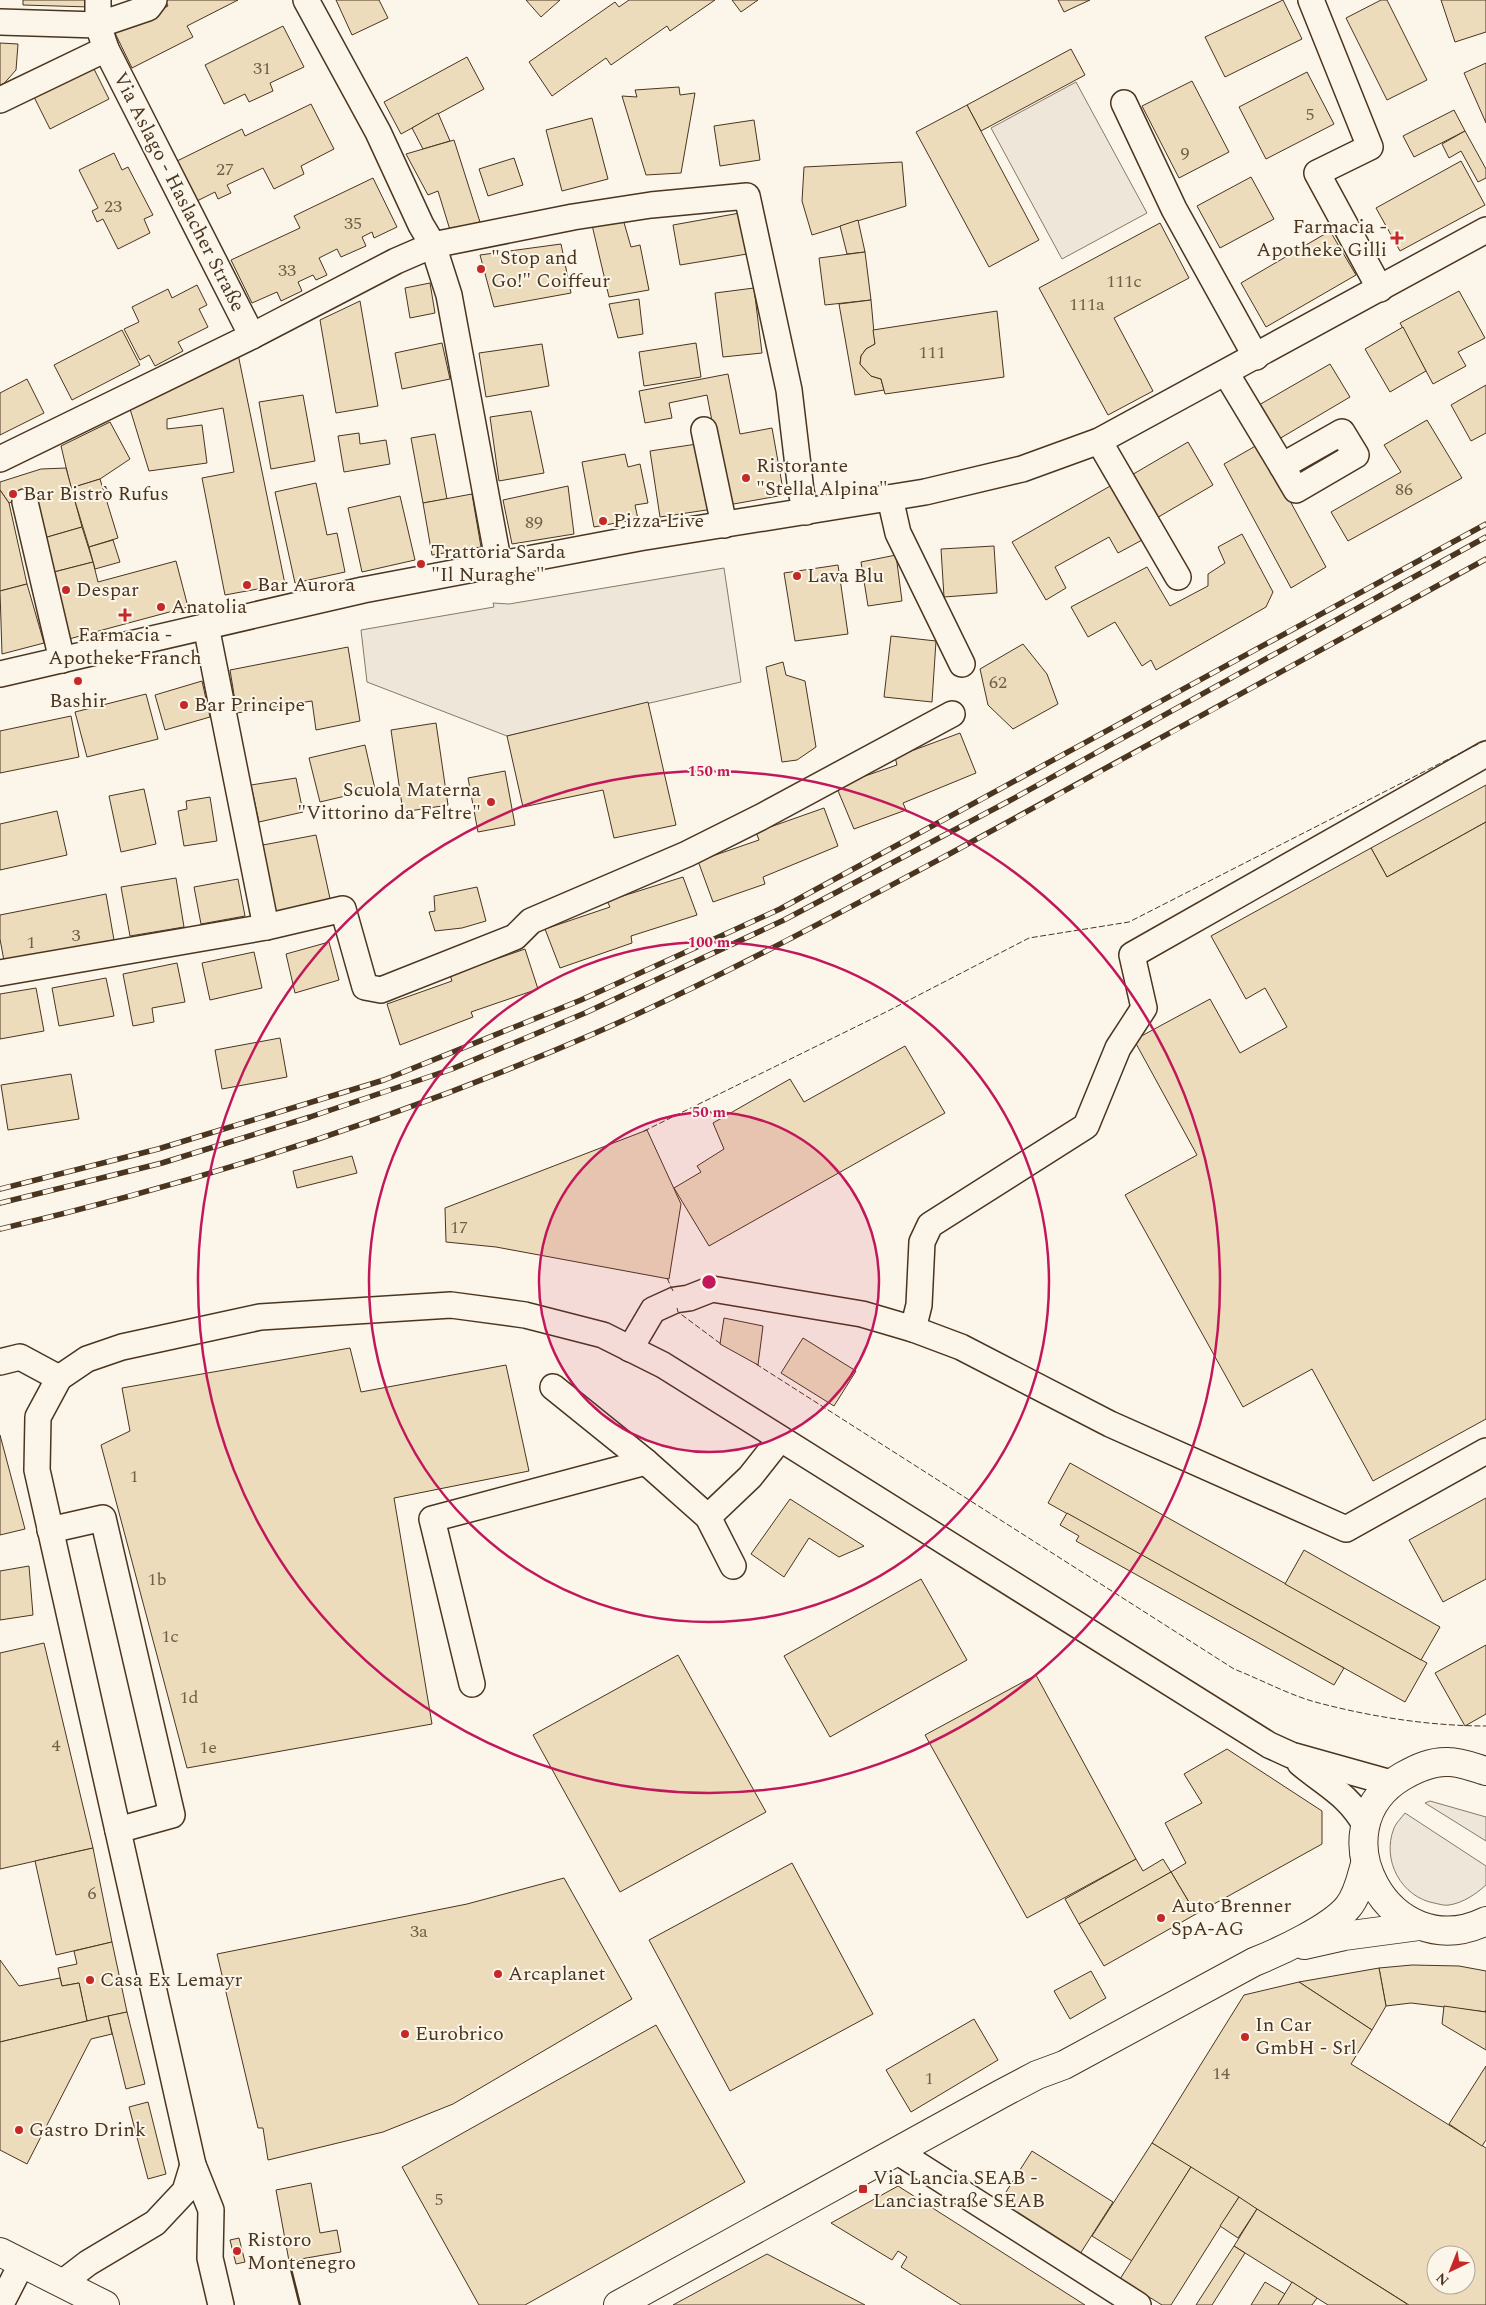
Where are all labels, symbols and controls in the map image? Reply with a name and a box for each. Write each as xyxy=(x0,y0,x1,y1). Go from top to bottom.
house number: 31 xyxy=(253,55,271,82)
street label: Via Aslago - Haslacher Straße xyxy=(105,67,253,317)
house number: 5 xyxy=(1306,101,1315,128)
house number: 9 xyxy=(1181,140,1190,167)
house number: 27 xyxy=(216,156,234,183)
house number: 23 xyxy=(104,193,122,220)
house number: 35 xyxy=(344,210,362,237)
place label: Farmacia - Apotheke Gilli xyxy=(1256,212,1387,265)
marker: Farmacia - Apotheke Gilli xyxy=(1391,232,1403,244)
place label: "Stop and Go!" Coiffeur xyxy=(491,243,610,296)
house number: 33 xyxy=(278,257,296,284)
marker: "Stop and Go!" Coiffeur xyxy=(475,263,487,275)
house number: 111c xyxy=(1106,268,1142,295)
house number: 111a xyxy=(1069,291,1105,318)
house number: 111 xyxy=(919,339,946,366)
place label: Ristorante "Stella Alpina" xyxy=(756,451,888,504)
marker: Ristorante "Stella Alpina" xyxy=(740,472,752,484)
house number: 86 xyxy=(1395,476,1413,503)
place label: Bar Bistrò Rufus xyxy=(23,479,169,509)
marker: Bar Bistrò Rufus xyxy=(7,488,19,500)
place label: Pizza Live xyxy=(613,506,704,536)
house number: 89 xyxy=(525,509,543,536)
marker: Pizza Live xyxy=(597,515,609,527)
place label: Trattoria Sarda "Il Nuraghe" xyxy=(431,537,566,590)
marker: Trattoria Sarda "Il Nuraghe" xyxy=(415,558,427,570)
place label: Lava Blu xyxy=(807,561,884,591)
place label: Bar Aurora xyxy=(257,570,356,600)
marker: Lava Blu xyxy=(791,570,803,582)
place label: Despar xyxy=(76,575,139,605)
marker: Bar Aurora xyxy=(241,579,253,591)
marker: Despar xyxy=(60,584,72,596)
place label: Anatolia xyxy=(171,592,247,622)
marker: Anatolia xyxy=(155,601,167,613)
marker: Farmacia - Apotheke Franch xyxy=(119,609,131,621)
place label: Farmacia - Apotheke Franch xyxy=(48,620,202,673)
house number: 62 xyxy=(989,669,1007,696)
marker: Bashir xyxy=(72,675,84,687)
place label: Bashir xyxy=(49,686,107,716)
place label: Bar Principe xyxy=(194,690,305,720)
marker: Bar Principe xyxy=(178,699,190,711)
text: 150 m xyxy=(688,760,731,783)
place label: Scuola Materna "Vittorino da Feltre" xyxy=(297,775,481,828)
marker: Scuola Materna "Vittorino da Feltre" xyxy=(485,796,497,808)
house number: 3 xyxy=(72,922,81,949)
house number: 1 xyxy=(27,929,36,956)
text: 100 m xyxy=(688,931,731,954)
text: 50 m xyxy=(692,1101,727,1124)
house number: 17 xyxy=(450,1214,468,1241)
centre of rings xyxy=(700,1273,718,1291)
house number: 1 xyxy=(130,1463,139,1490)
house number: 1b xyxy=(147,1566,167,1593)
house number: 1c xyxy=(161,1623,179,1650)
house number: 1d xyxy=(179,1684,199,1711)
house number: 4 xyxy=(52,1732,61,1759)
house number: 1e xyxy=(199,1734,217,1761)
house number: 6 xyxy=(88,1880,97,1907)
place label: Auto Brenner SpA-AG xyxy=(1171,1891,1291,1944)
marker: Auto Brenner SpA-AG xyxy=(1155,1912,1167,1924)
house number: 3a xyxy=(410,1918,428,1945)
place label: Arcaplanet xyxy=(508,1959,606,1989)
place label: Casa Ex Lemayr xyxy=(100,1965,242,1995)
marker: Arcaplanet xyxy=(492,1968,504,1980)
marker: Casa Ex Lemayr xyxy=(84,1974,96,1986)
place label: In Car GmbH - Srl xyxy=(1255,2010,1357,2063)
place label: Eurobrico xyxy=(415,2019,504,2049)
marker: Eurobrico xyxy=(399,2028,411,2040)
marker: In Car GmbH - Srl xyxy=(1239,2031,1251,2043)
house number: 14 xyxy=(1212,2060,1230,2087)
house number: 1 xyxy=(925,2065,934,2092)
place label: Gastro Drink xyxy=(29,2115,146,2145)
marker: Gastro Drink xyxy=(13,2124,25,2136)
place label: Via Lancia SEAB - Lanciastraße SEAB xyxy=(873,2163,1045,2216)
marker: Via Lancia SEAB - Lanciastraße SEAB xyxy=(857,2183,869,2195)
house number: 5 xyxy=(435,2186,444,2213)
place label: Ristoro Montenegro xyxy=(247,2225,356,2278)
marker: Ristoro Montenegro xyxy=(231,2245,243,2257)
north arrow xyxy=(1426,2245,1476,2295)
text: N xyxy=(1431,2268,1454,2291)

